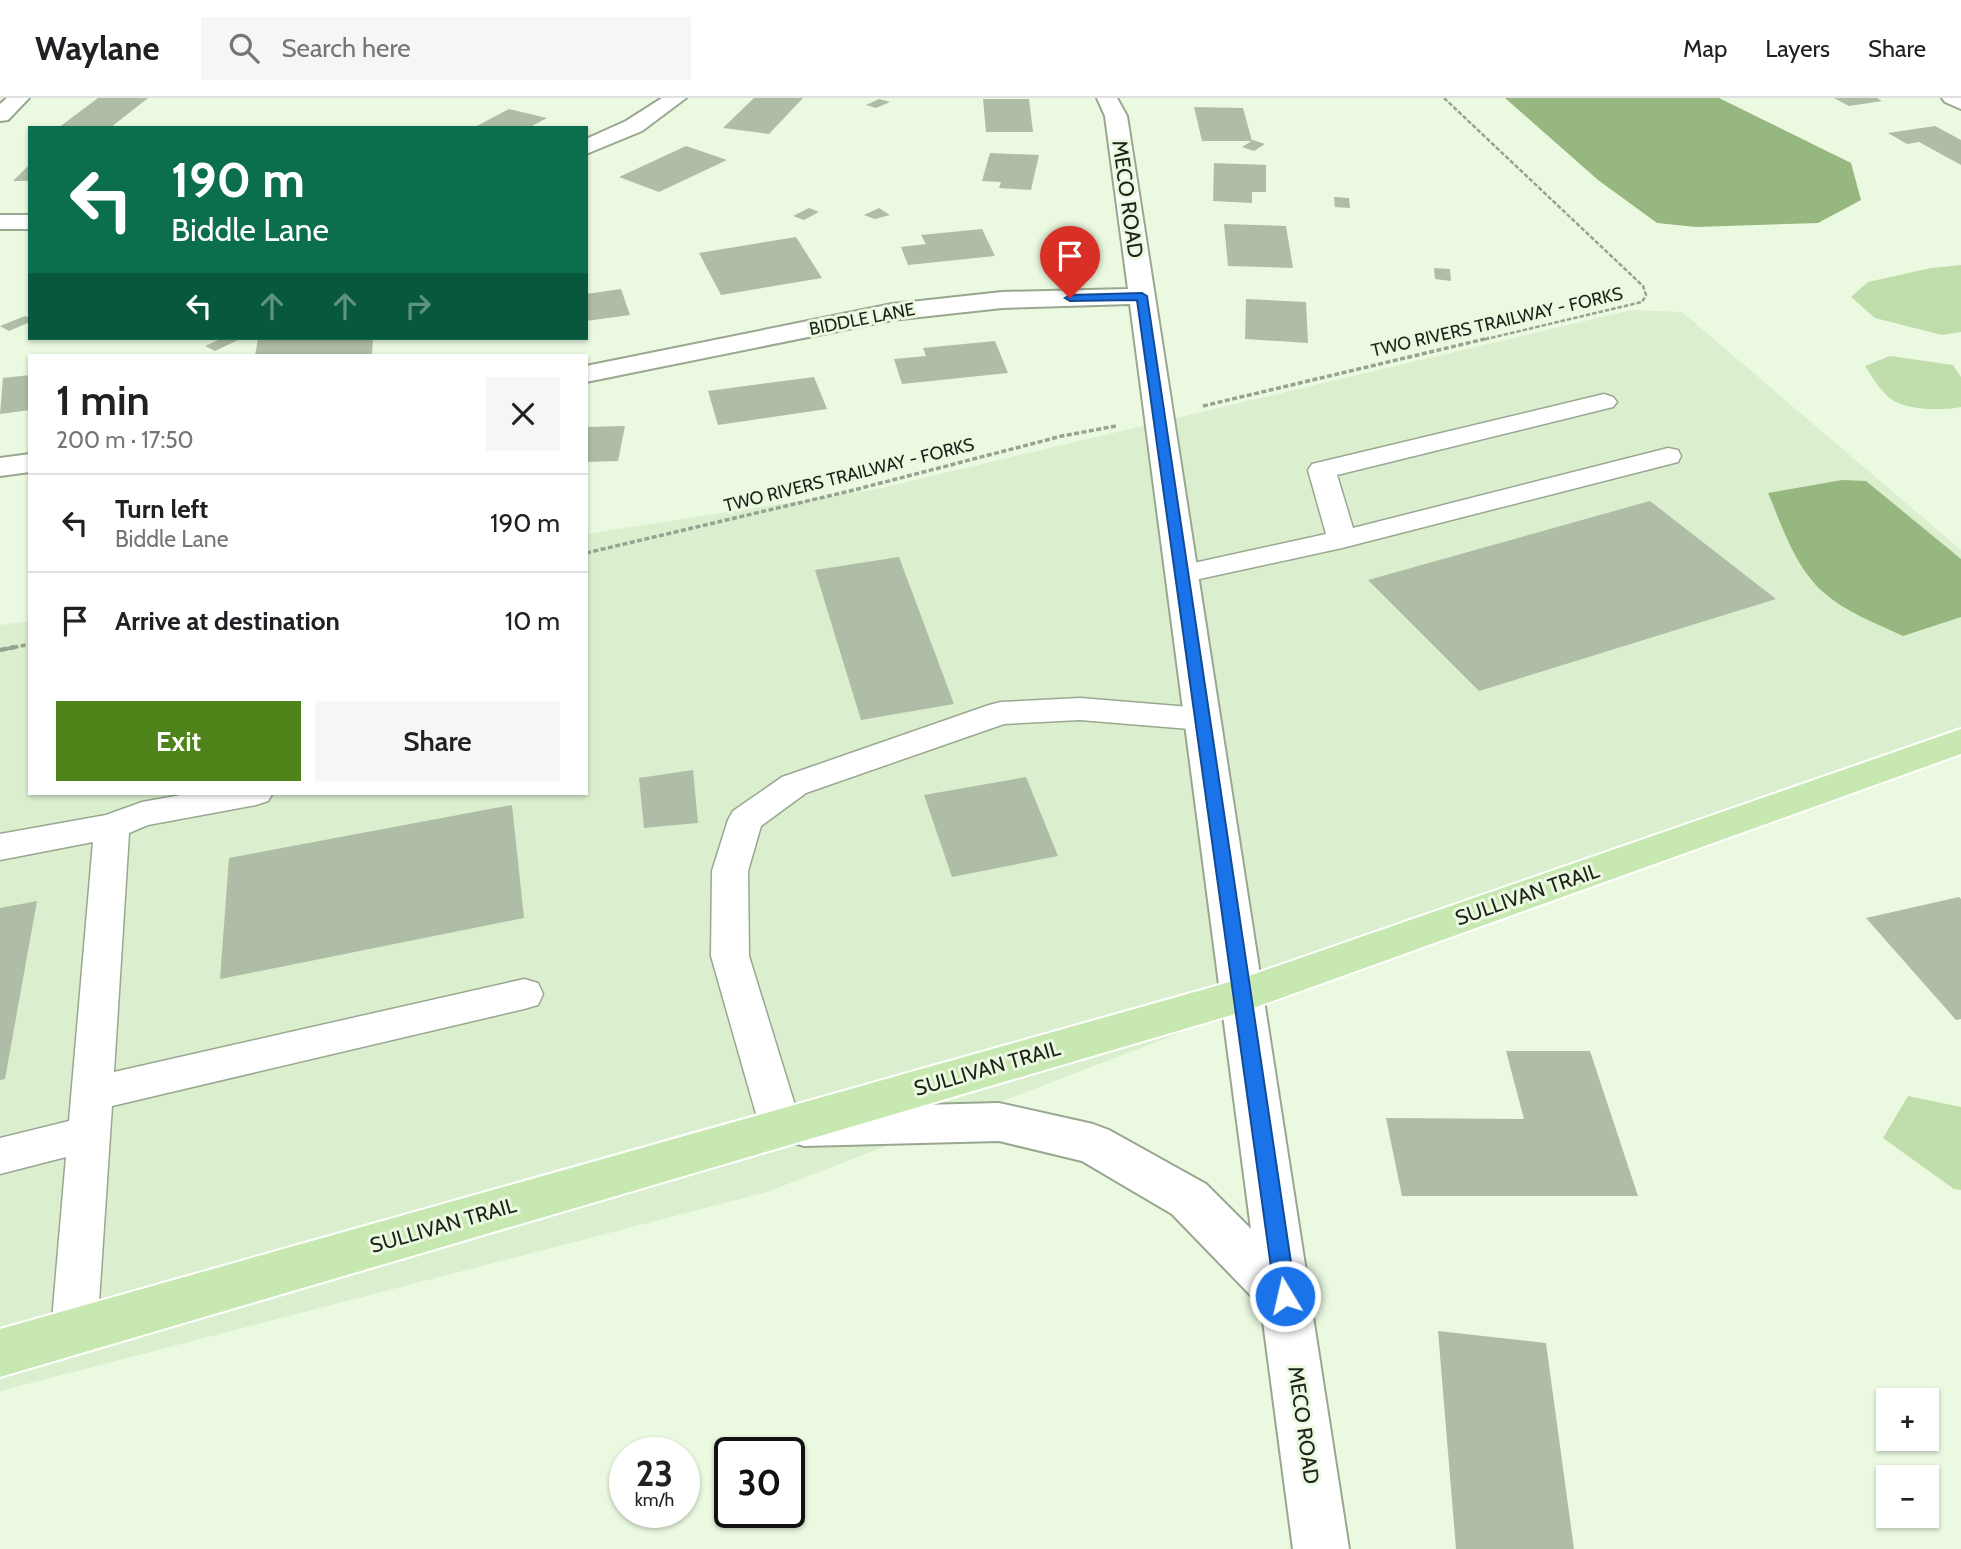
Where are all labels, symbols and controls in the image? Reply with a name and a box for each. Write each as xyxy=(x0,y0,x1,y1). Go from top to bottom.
search box xyxy=(201,17,691,80)
text: Waylane xyxy=(35,28,159,68)
icon: search xyxy=(225,29,263,67)
text: Search here xyxy=(281,32,411,64)
text: Map xyxy=(1683,34,1727,63)
text: Layers xyxy=(1765,34,1830,63)
text: Share xyxy=(1868,34,1926,63)
street label: MECO ROAD xyxy=(1107,138,1149,260)
text: 190 m xyxy=(171,150,305,209)
icon: left xyxy=(56,154,147,245)
text: Biddle Lane xyxy=(171,210,329,249)
pin xyxy=(1040,226,1100,298)
icon: arrive xyxy=(1051,237,1089,275)
street label: TWO RIVERS TRAILWAY - FORKS xyxy=(1369,282,1625,362)
icon: left xyxy=(180,287,218,325)
icon: ahead xyxy=(253,287,291,325)
icon: ahead xyxy=(326,287,364,325)
icon: right xyxy=(399,287,437,325)
street label: BIDDLE LANE xyxy=(807,298,917,340)
text: 1 min xyxy=(56,374,150,426)
button: close xyxy=(486,377,560,451)
text: 200 m · 17:50 xyxy=(56,426,194,454)
street label: TWO RIVERS TRAILWAY - FORKS xyxy=(722,433,976,517)
text: Turn left xyxy=(115,493,208,525)
icon: left xyxy=(56,504,94,542)
text: 190 m xyxy=(490,507,560,539)
text: Biddle Lane xyxy=(115,525,228,553)
icon: arrive xyxy=(56,602,94,640)
text: Arrive at destination xyxy=(115,605,340,637)
text: 10 m xyxy=(505,605,560,637)
button: Exit xyxy=(56,701,301,781)
button: Share xyxy=(315,701,560,781)
street label: SULLIVAN TRAIL xyxy=(1452,857,1603,930)
street label: SULLIVAN TRAIL xyxy=(911,1035,1063,1101)
street label: SULLIVAN TRAIL xyxy=(367,1192,519,1258)
position arrow xyxy=(1248,1259,1322,1333)
street label: MECO ROAD xyxy=(1283,1364,1325,1486)
map controls xyxy=(1876,1388,1939,1528)
button: + xyxy=(1876,1388,1939,1451)
speed limit sign: 30 xyxy=(714,1437,805,1528)
text: 23 xyxy=(636,1452,673,1495)
button: − xyxy=(1876,1465,1939,1528)
text: km/h xyxy=(635,1489,674,1511)

